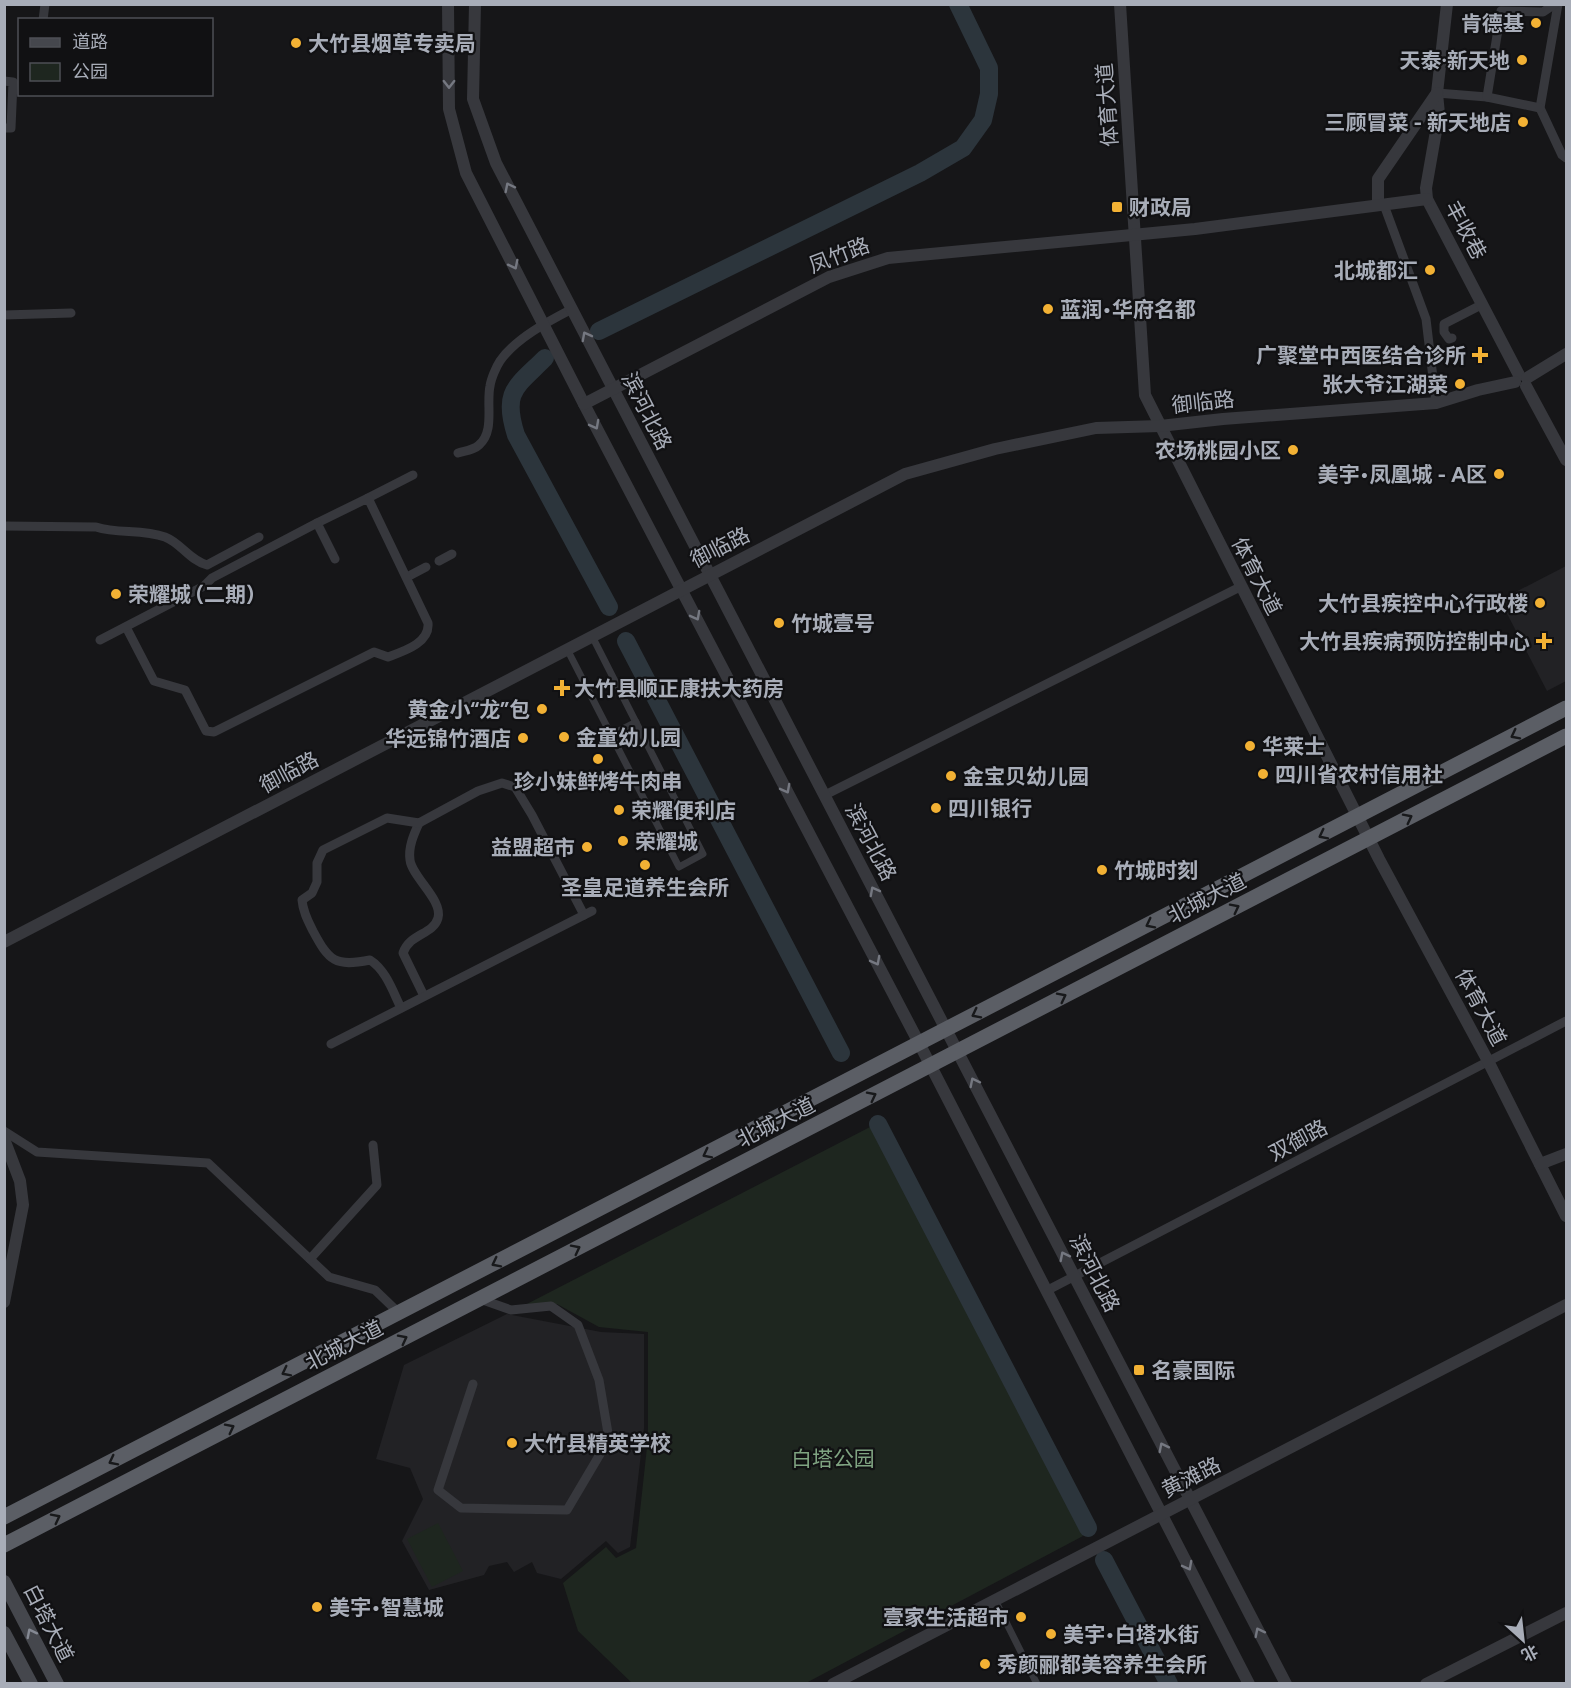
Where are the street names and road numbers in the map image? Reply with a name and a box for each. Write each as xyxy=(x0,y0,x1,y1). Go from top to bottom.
street label: 体育大道 xyxy=(1092,62,1122,148)
street label: 丰收巷 xyxy=(1440,196,1492,264)
street label: 凤竹路 xyxy=(805,232,873,278)
street label: 滨河北路 xyxy=(617,368,677,454)
street label: 御临路 xyxy=(1170,386,1236,418)
street label: 御临路 xyxy=(686,522,754,572)
street label: 体育大道 xyxy=(1227,533,1287,619)
street label: 御临路 xyxy=(255,746,323,798)
street label: 滨河北路 xyxy=(840,799,902,885)
street label: 北城大道 xyxy=(1164,868,1250,928)
street label: 体育大道 xyxy=(1450,964,1512,1050)
street label: 北城大道 xyxy=(733,1092,819,1152)
street label: 双御路 xyxy=(1264,1114,1332,1166)
street label: 滨河北路 xyxy=(1065,1230,1125,1316)
street label: 北城大道 xyxy=(301,1315,387,1375)
street label: 黄滩路 xyxy=(1157,1452,1225,1502)
street label: 白塔大道 xyxy=(19,1580,79,1666)

